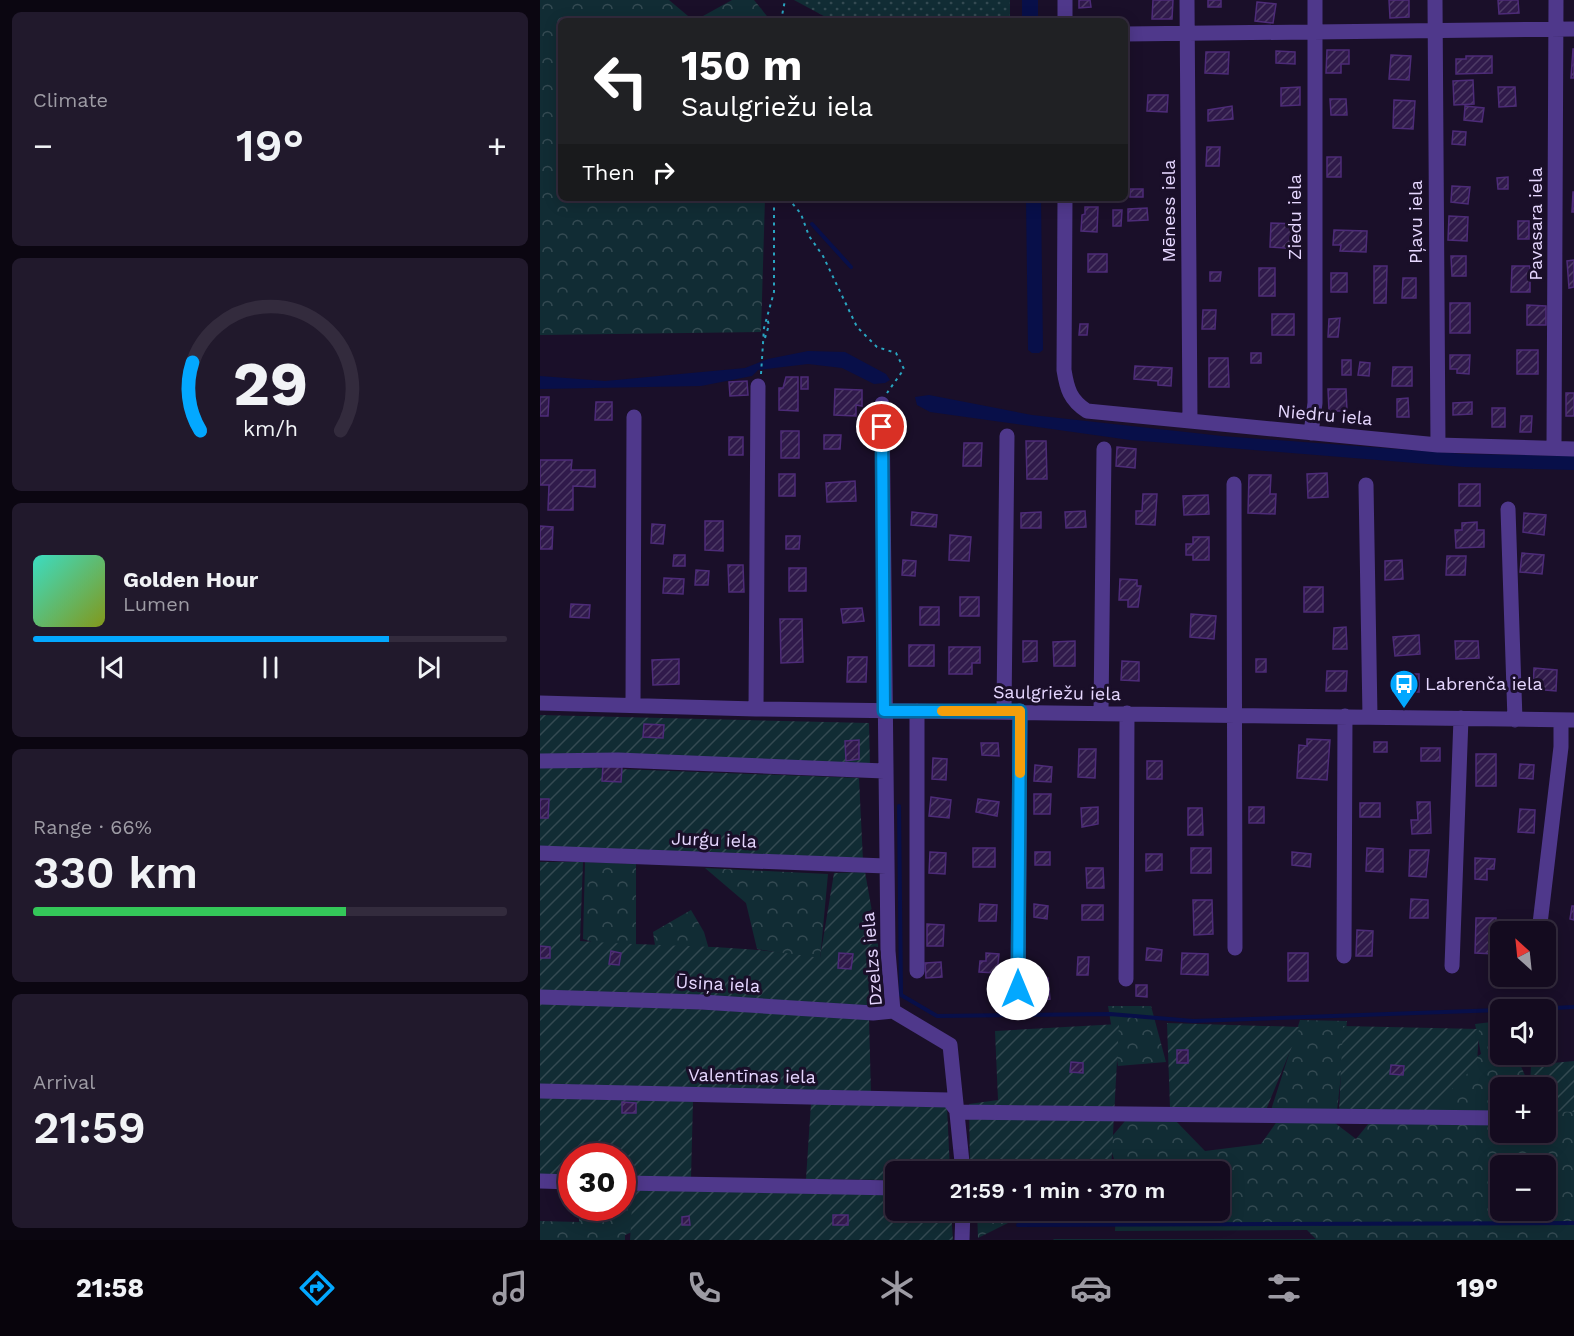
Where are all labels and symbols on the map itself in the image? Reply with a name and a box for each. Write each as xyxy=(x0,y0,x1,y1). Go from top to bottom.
street label: Mēness iela xyxy=(1158,159,1179,263)
street label: Pavasara iela xyxy=(1525,167,1546,281)
street label: Ziedu iela xyxy=(1284,174,1305,260)
street label: Pļavu iela xyxy=(1405,180,1426,264)
street label: Niedru iela xyxy=(1277,400,1373,429)
pin xyxy=(856,401,907,452)
bus stop icon: Labrenča iela xyxy=(1388,668,1420,710)
place label: Labrenča iela xyxy=(1425,673,1543,694)
street label: Saulgriežu iela xyxy=(993,681,1121,704)
street label: Jurģu iela xyxy=(671,828,757,851)
street label: Dzelzs iela xyxy=(857,911,886,1007)
north arrow xyxy=(1490,921,1556,987)
position arrow xyxy=(986,957,1050,1021)
street label: Ūsiņa iela xyxy=(675,971,761,996)
street label: Valentīnas iela xyxy=(688,1064,816,1087)
speed limit sign: 30 xyxy=(558,1143,636,1221)

